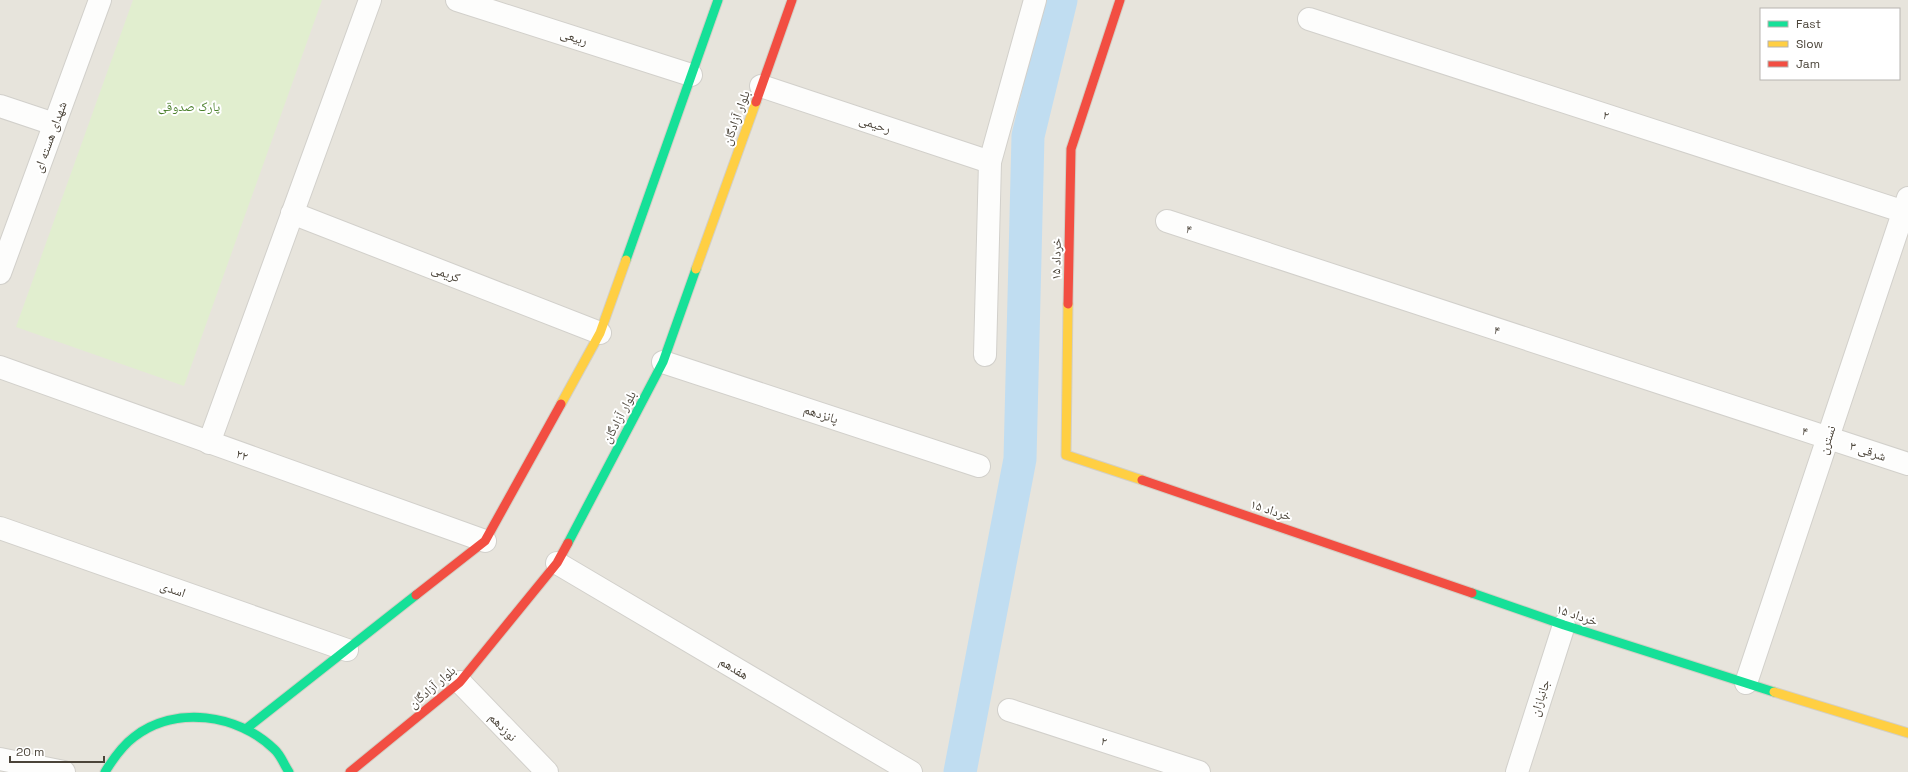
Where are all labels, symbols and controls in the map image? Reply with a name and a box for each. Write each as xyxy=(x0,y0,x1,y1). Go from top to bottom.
legend xyxy=(1760,8,1900,80)
text: Fast xyxy=(1796,16,1821,32)
street label: ربیعی xyxy=(558,25,590,49)
text: Slow xyxy=(1796,36,1823,52)
text: Jam xyxy=(1796,56,1820,72)
street label: بلوار آزادگان xyxy=(718,88,754,148)
park label: پارک صدوقی xyxy=(158,98,220,115)
street label: شهدای هسته ای xyxy=(29,99,71,175)
street label: ۲ xyxy=(1601,106,1612,124)
street label: رحیمی xyxy=(857,111,893,137)
street label: ۴ xyxy=(1184,220,1195,238)
street label: ۱۵ خرداد xyxy=(1047,238,1065,280)
street label: کریمی xyxy=(429,260,463,286)
street label: ۴ xyxy=(1492,321,1503,339)
street label: بلوار آزادگان xyxy=(598,388,640,446)
street label: پانزدهم xyxy=(801,400,841,428)
street label: ۴ xyxy=(1800,422,1811,440)
street label: نسترن xyxy=(1814,423,1840,457)
street label: ۳ شرقی xyxy=(1848,437,1888,465)
street label: ۲۲ xyxy=(234,445,251,465)
street label: ۱۵ خرداد xyxy=(1248,495,1294,525)
street label: اسدی xyxy=(158,577,188,601)
street label: ۱۵ خرداد xyxy=(1554,600,1600,630)
street label: هفدهم xyxy=(716,653,752,683)
street label: بلوار آزادگان xyxy=(405,662,459,712)
street label: جانبازان xyxy=(1526,677,1554,719)
street label: نوزدهم xyxy=(485,709,521,745)
street label: ۲ xyxy=(1099,732,1110,750)
scale bar xyxy=(10,738,104,764)
text: 20 m xyxy=(16,744,44,760)

